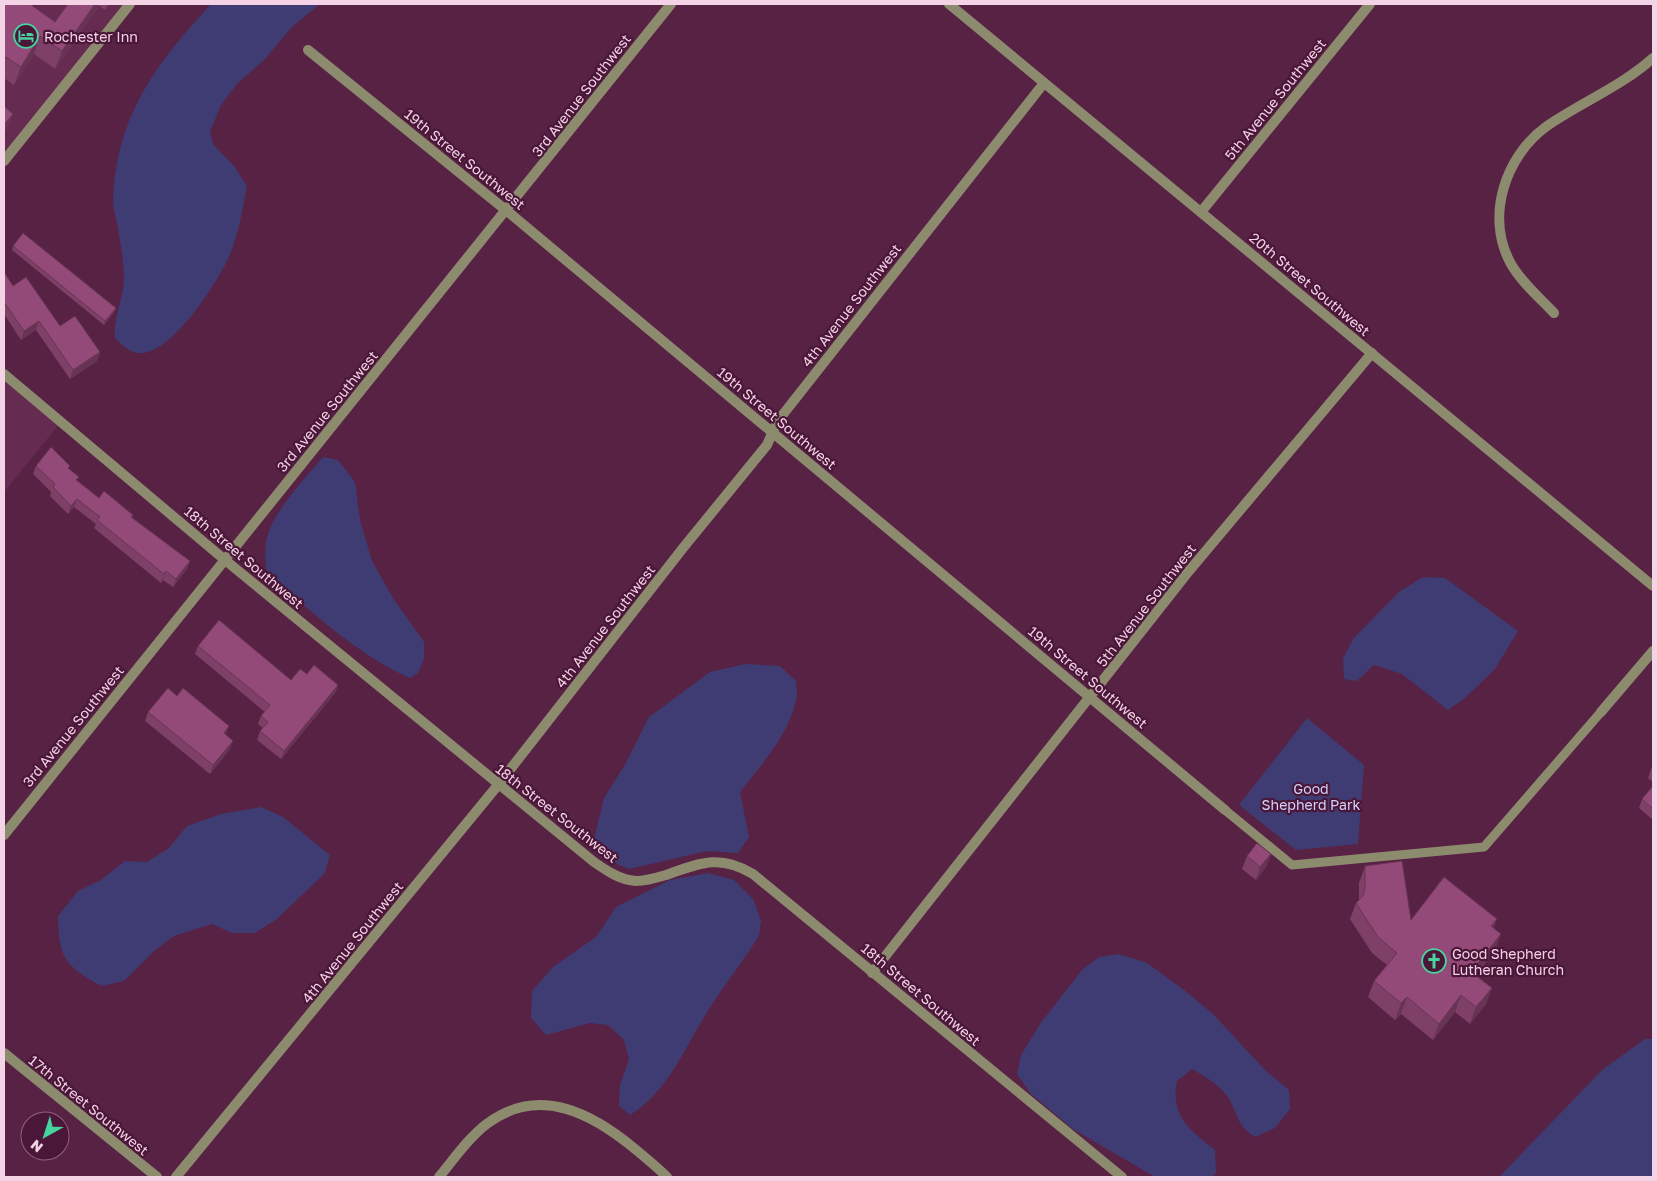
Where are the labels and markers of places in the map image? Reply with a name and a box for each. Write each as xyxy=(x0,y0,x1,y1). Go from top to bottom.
hotel icon: Rochester Inn xyxy=(13,23,39,49)
place label: Rochester Inn xyxy=(44,28,138,45)
place label: Good Shepherd Lutheran Church xyxy=(1452,945,1564,978)
church icon: Good Shepherd Lutheran Church xyxy=(1421,948,1447,974)

